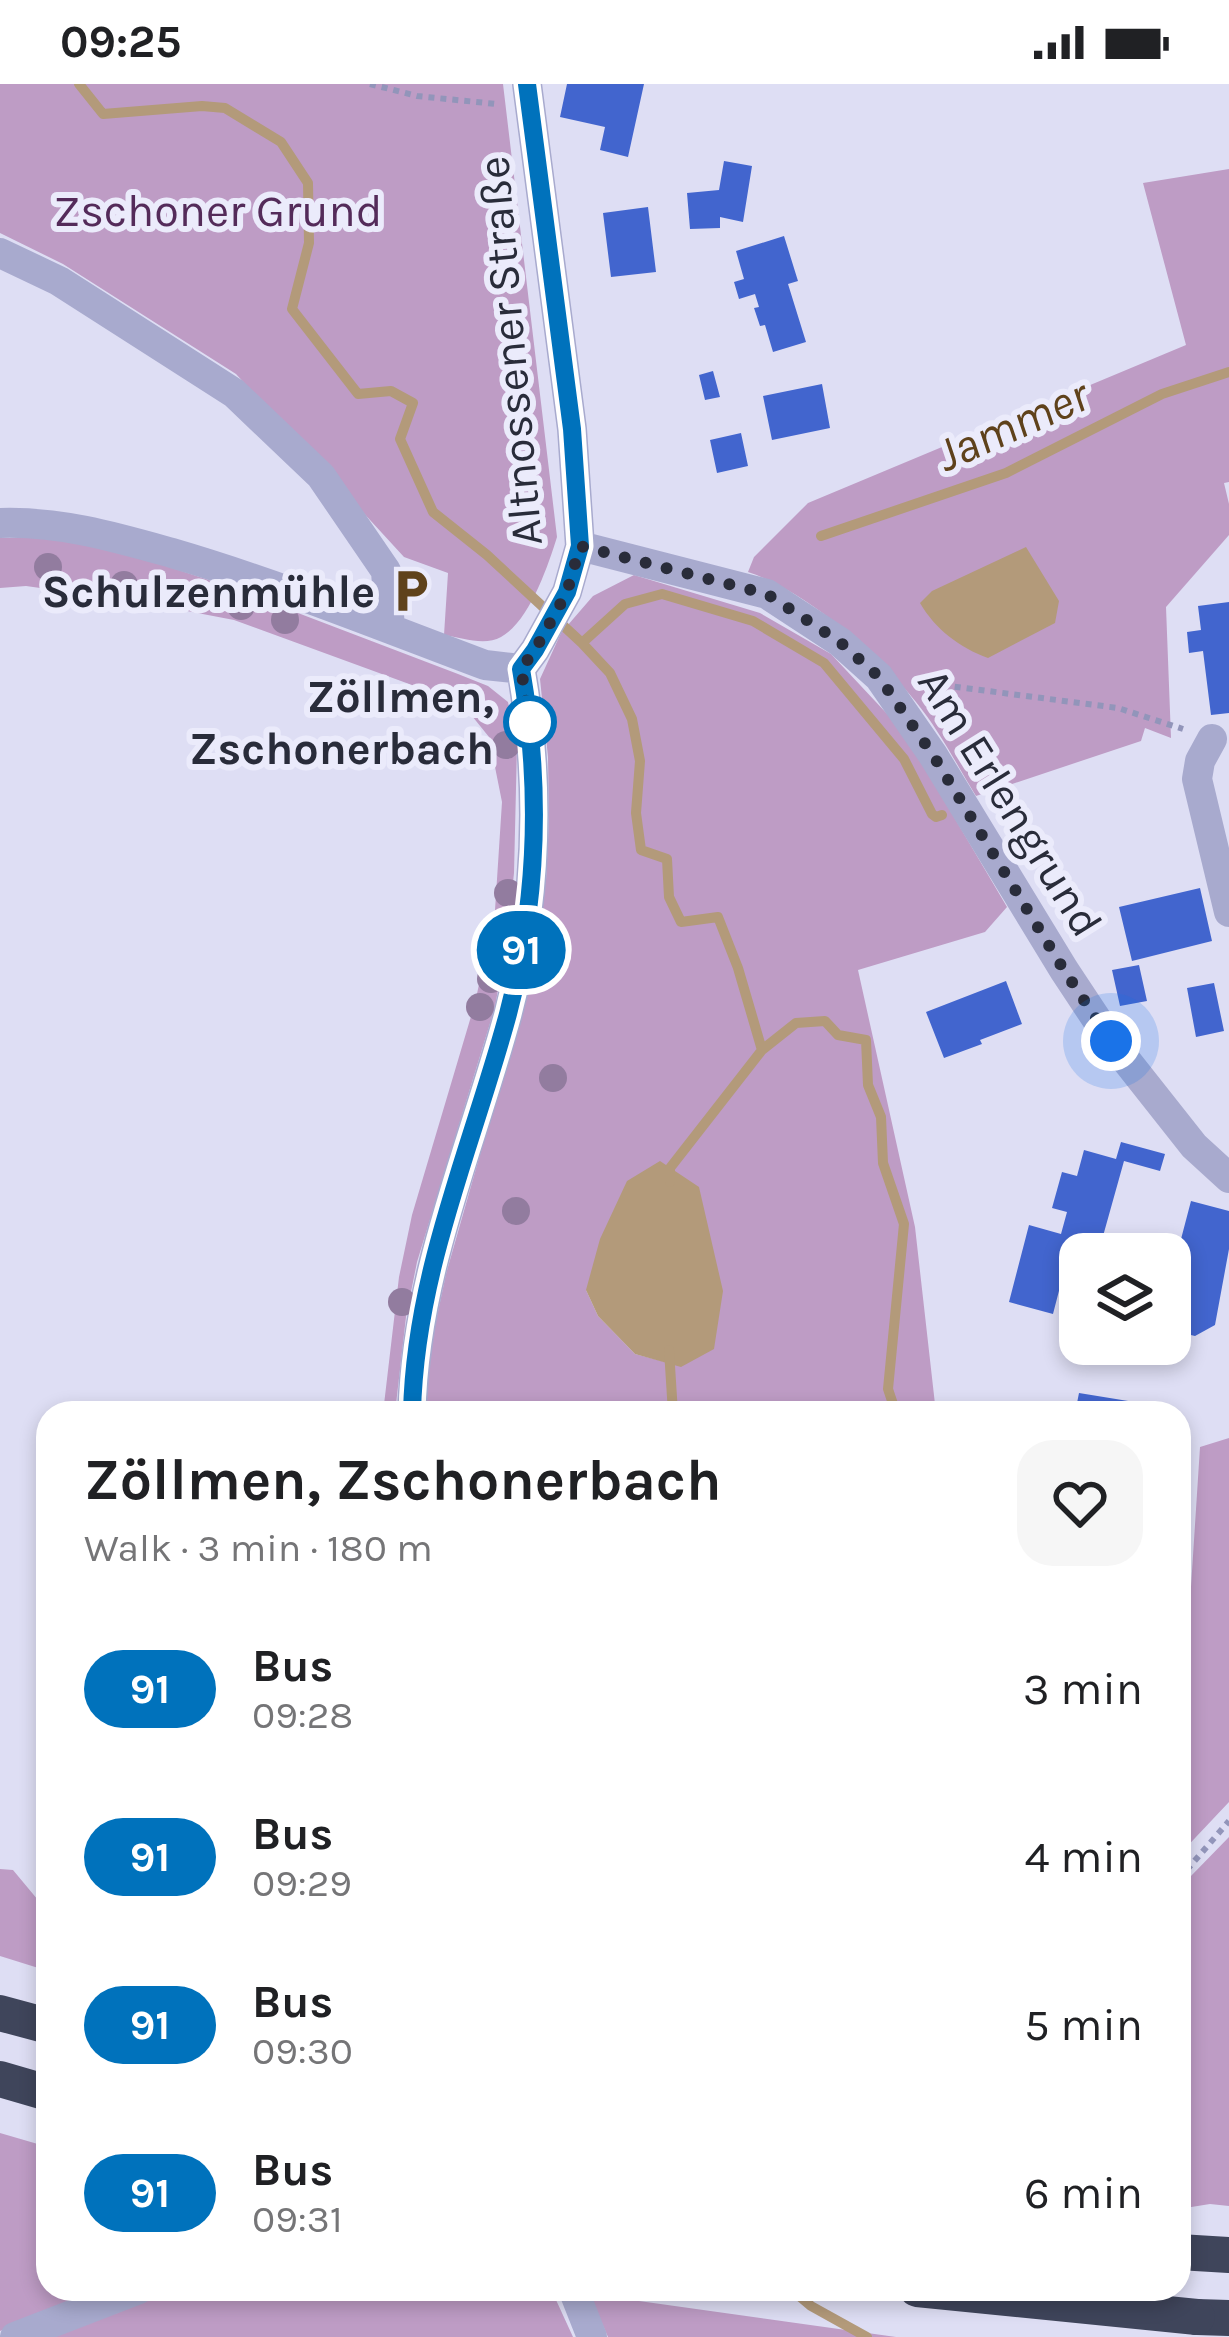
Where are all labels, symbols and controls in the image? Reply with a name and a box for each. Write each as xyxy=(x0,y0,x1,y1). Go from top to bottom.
text: 09:25 xyxy=(60,16,181,68)
street label: Altnossener Straße xyxy=(467,154,553,548)
park label: Zschoner Grund xyxy=(54,185,382,237)
water label: Jammer xyxy=(927,366,1099,483)
place label: Schulzenmühle xyxy=(42,566,375,618)
parking icon: Schulzenmühle xyxy=(386,566,436,616)
street label: Am Erlengrund xyxy=(906,659,1113,947)
place label: Zöllmen, Zschonerbach xyxy=(189,671,494,775)
marker: Zöllmen, Zschonerbach xyxy=(505,697,555,747)
line badge: 91 xyxy=(467,911,575,989)
text: 91 xyxy=(501,925,541,975)
your location xyxy=(1081,1011,1141,1071)
map controls xyxy=(1059,1233,1191,1365)
button: layers xyxy=(1059,1233,1191,1365)
button: heart xyxy=(1017,1440,1143,1566)
text: Zöllmen, Zschonerbach xyxy=(84,1447,721,1513)
text: Walk · 3 min · 180 m xyxy=(84,1525,433,1571)
text: Bus xyxy=(252,1640,333,1692)
text: 3 min xyxy=(1023,1663,1143,1715)
text: 91 xyxy=(130,1664,170,1714)
text: 09:28 xyxy=(252,1692,353,1738)
text: Bus xyxy=(252,1808,333,1860)
text: 4 min xyxy=(1025,1831,1143,1883)
text: 91 xyxy=(130,1832,170,1882)
text: 09:29 xyxy=(252,1860,352,1906)
text: Bus xyxy=(252,1976,333,2028)
text: 5 min xyxy=(1024,1999,1143,2051)
text: 91 xyxy=(130,2000,170,2050)
text: 09:30 xyxy=(252,2028,353,2074)
text: Bus xyxy=(252,2144,333,2196)
text: 6 min xyxy=(1024,2167,1143,2219)
text: 91 xyxy=(130,2168,170,2218)
text: 09:31 xyxy=(252,2196,343,2242)

